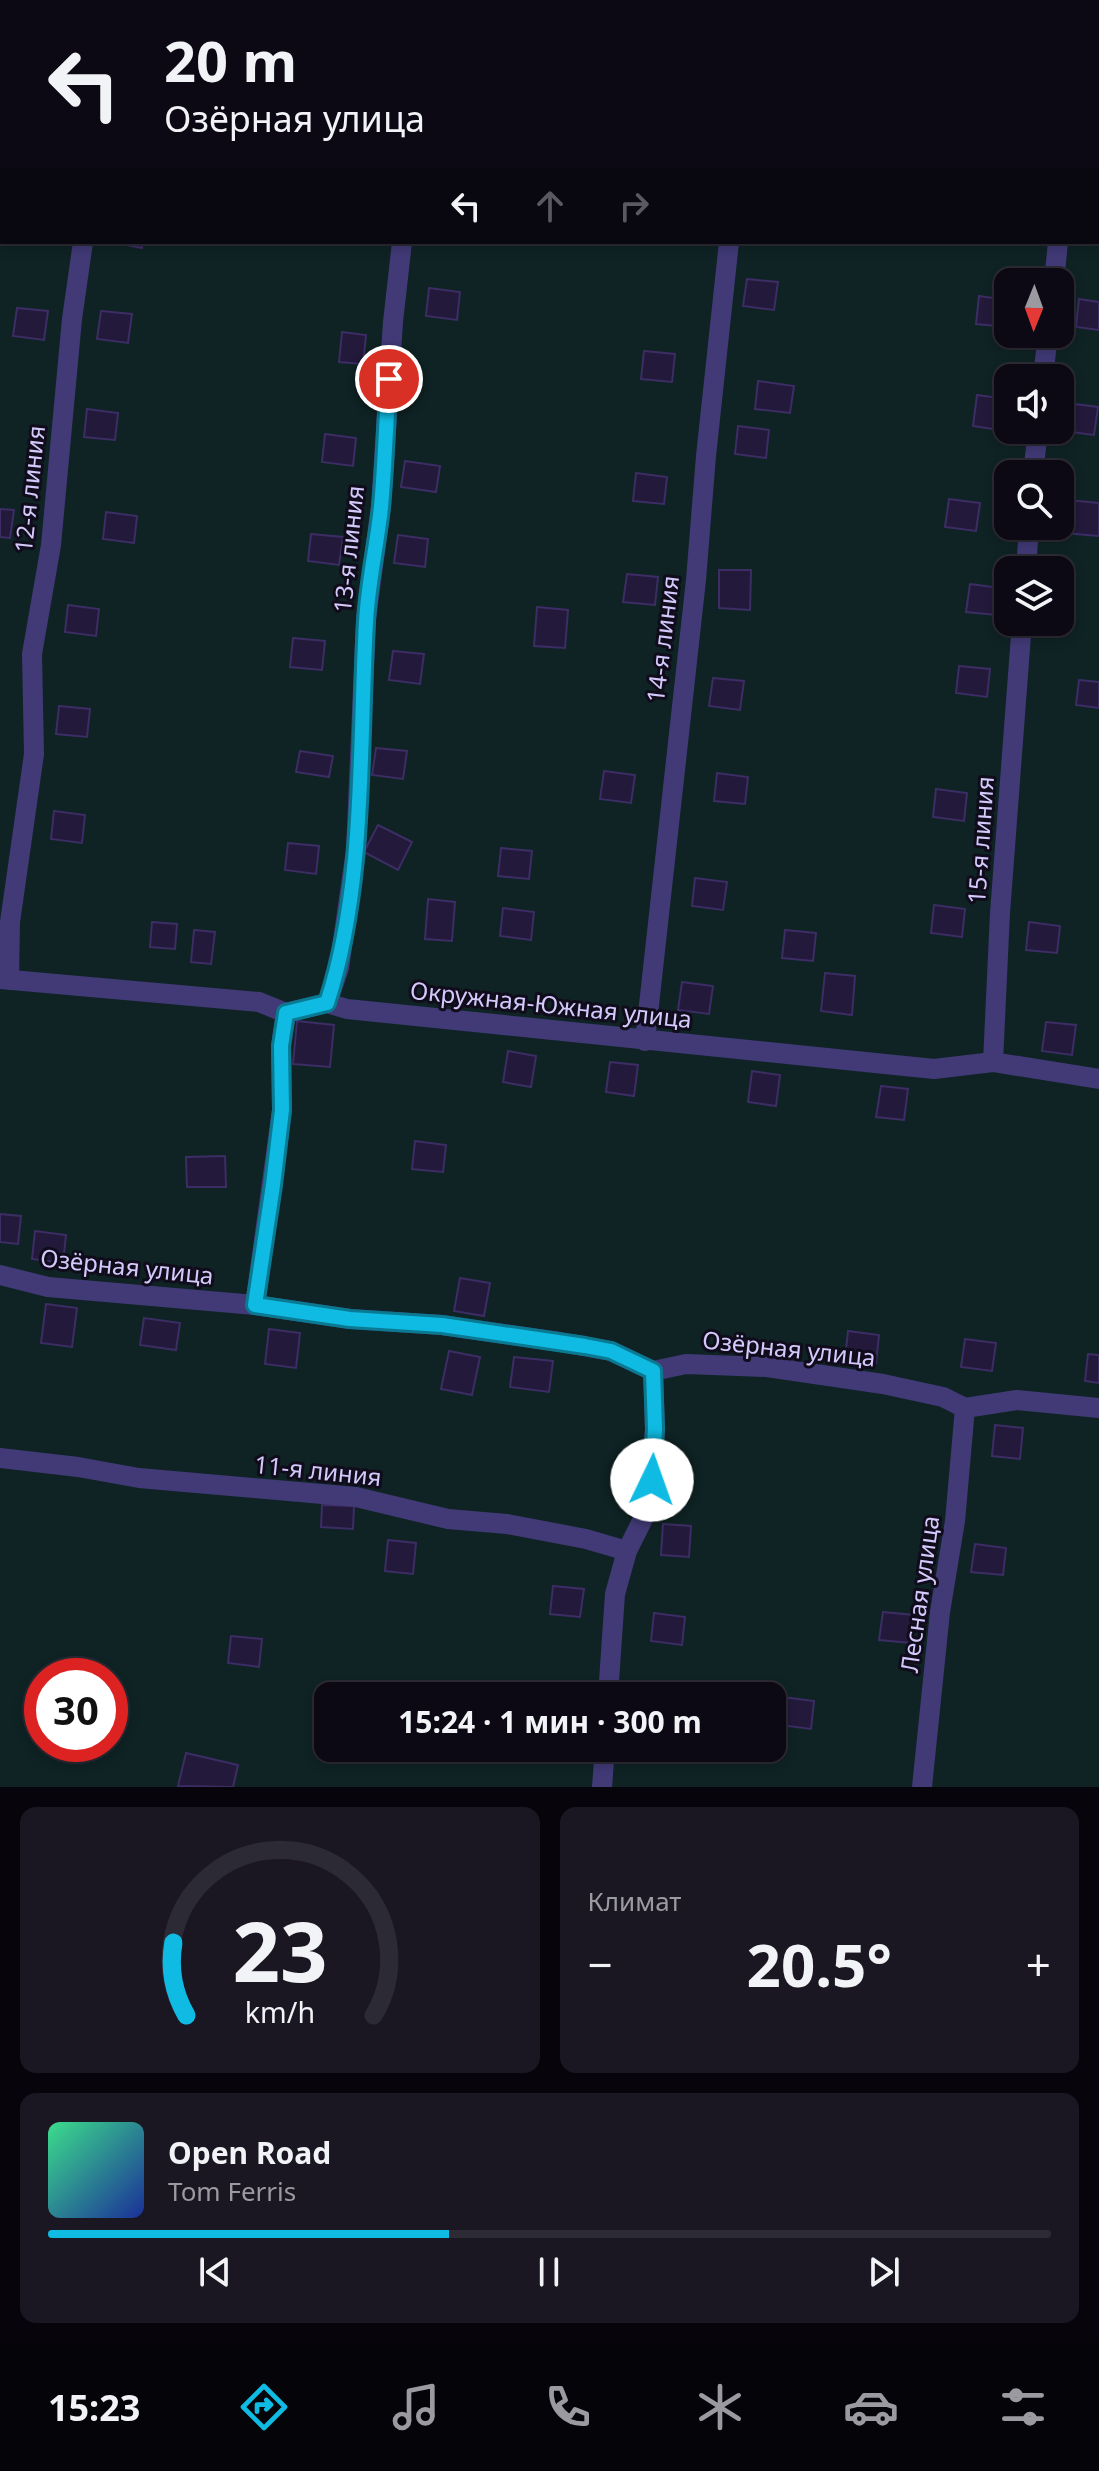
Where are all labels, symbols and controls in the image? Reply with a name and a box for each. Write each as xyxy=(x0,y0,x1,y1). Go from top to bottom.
text: 20 m xyxy=(164,22,297,98)
icon: left xyxy=(32,32,136,136)
text: Озёрная улица xyxy=(164,94,425,143)
icon: left xyxy=(444,184,488,228)
icon: ahead xyxy=(528,184,572,228)
icon: right xyxy=(612,184,656,228)
north arrow xyxy=(994,268,1074,348)
map controls xyxy=(994,268,1074,636)
pin xyxy=(355,345,423,413)
icon: arrive xyxy=(367,357,411,401)
button: sound xyxy=(994,364,1074,444)
street label: 12-я линия xyxy=(6,424,52,554)
button: search xyxy=(994,460,1074,540)
street label: 13-я линия xyxy=(325,484,371,614)
button: layers xyxy=(994,556,1074,636)
street label: 14-я линия xyxy=(638,574,686,704)
street label: 15-я линия xyxy=(959,775,1001,905)
street label: Окружная-Южная улица xyxy=(409,973,693,1035)
street label: Озёрная улица xyxy=(39,1240,215,1292)
street label: Озёрная улица xyxy=(701,1322,877,1374)
position arrow xyxy=(610,1438,694,1522)
street label: 11-я линия xyxy=(253,1447,383,1493)
street label: Лесная улица xyxy=(892,1513,946,1675)
speed limit sign: 30 xyxy=(24,1658,128,1762)
text: 15:24 · 1 мин · 300 m xyxy=(398,1701,702,1742)
text: Климат xyxy=(588,1883,681,1919)
text: 23 xyxy=(232,1893,327,2006)
text: 20.5° xyxy=(747,1923,892,2005)
text: − xyxy=(588,1934,613,1994)
text: + xyxy=(1026,1934,1051,1994)
text: km/h xyxy=(245,1992,315,2031)
text: Open Road xyxy=(168,2132,331,2173)
text: Tom Ferris xyxy=(168,2173,296,2209)
icon: previous xyxy=(193,2250,237,2294)
icon: pause xyxy=(527,2250,571,2294)
icon: next xyxy=(862,2250,906,2294)
icon: directions xyxy=(236,2379,292,2435)
icon: music xyxy=(388,2379,444,2435)
icon: phone xyxy=(540,2379,596,2435)
icon: climate xyxy=(692,2379,748,2435)
icon: car xyxy=(843,2379,899,2435)
icon: filters xyxy=(995,2379,1051,2435)
text: 15:23 xyxy=(48,2383,140,2432)

